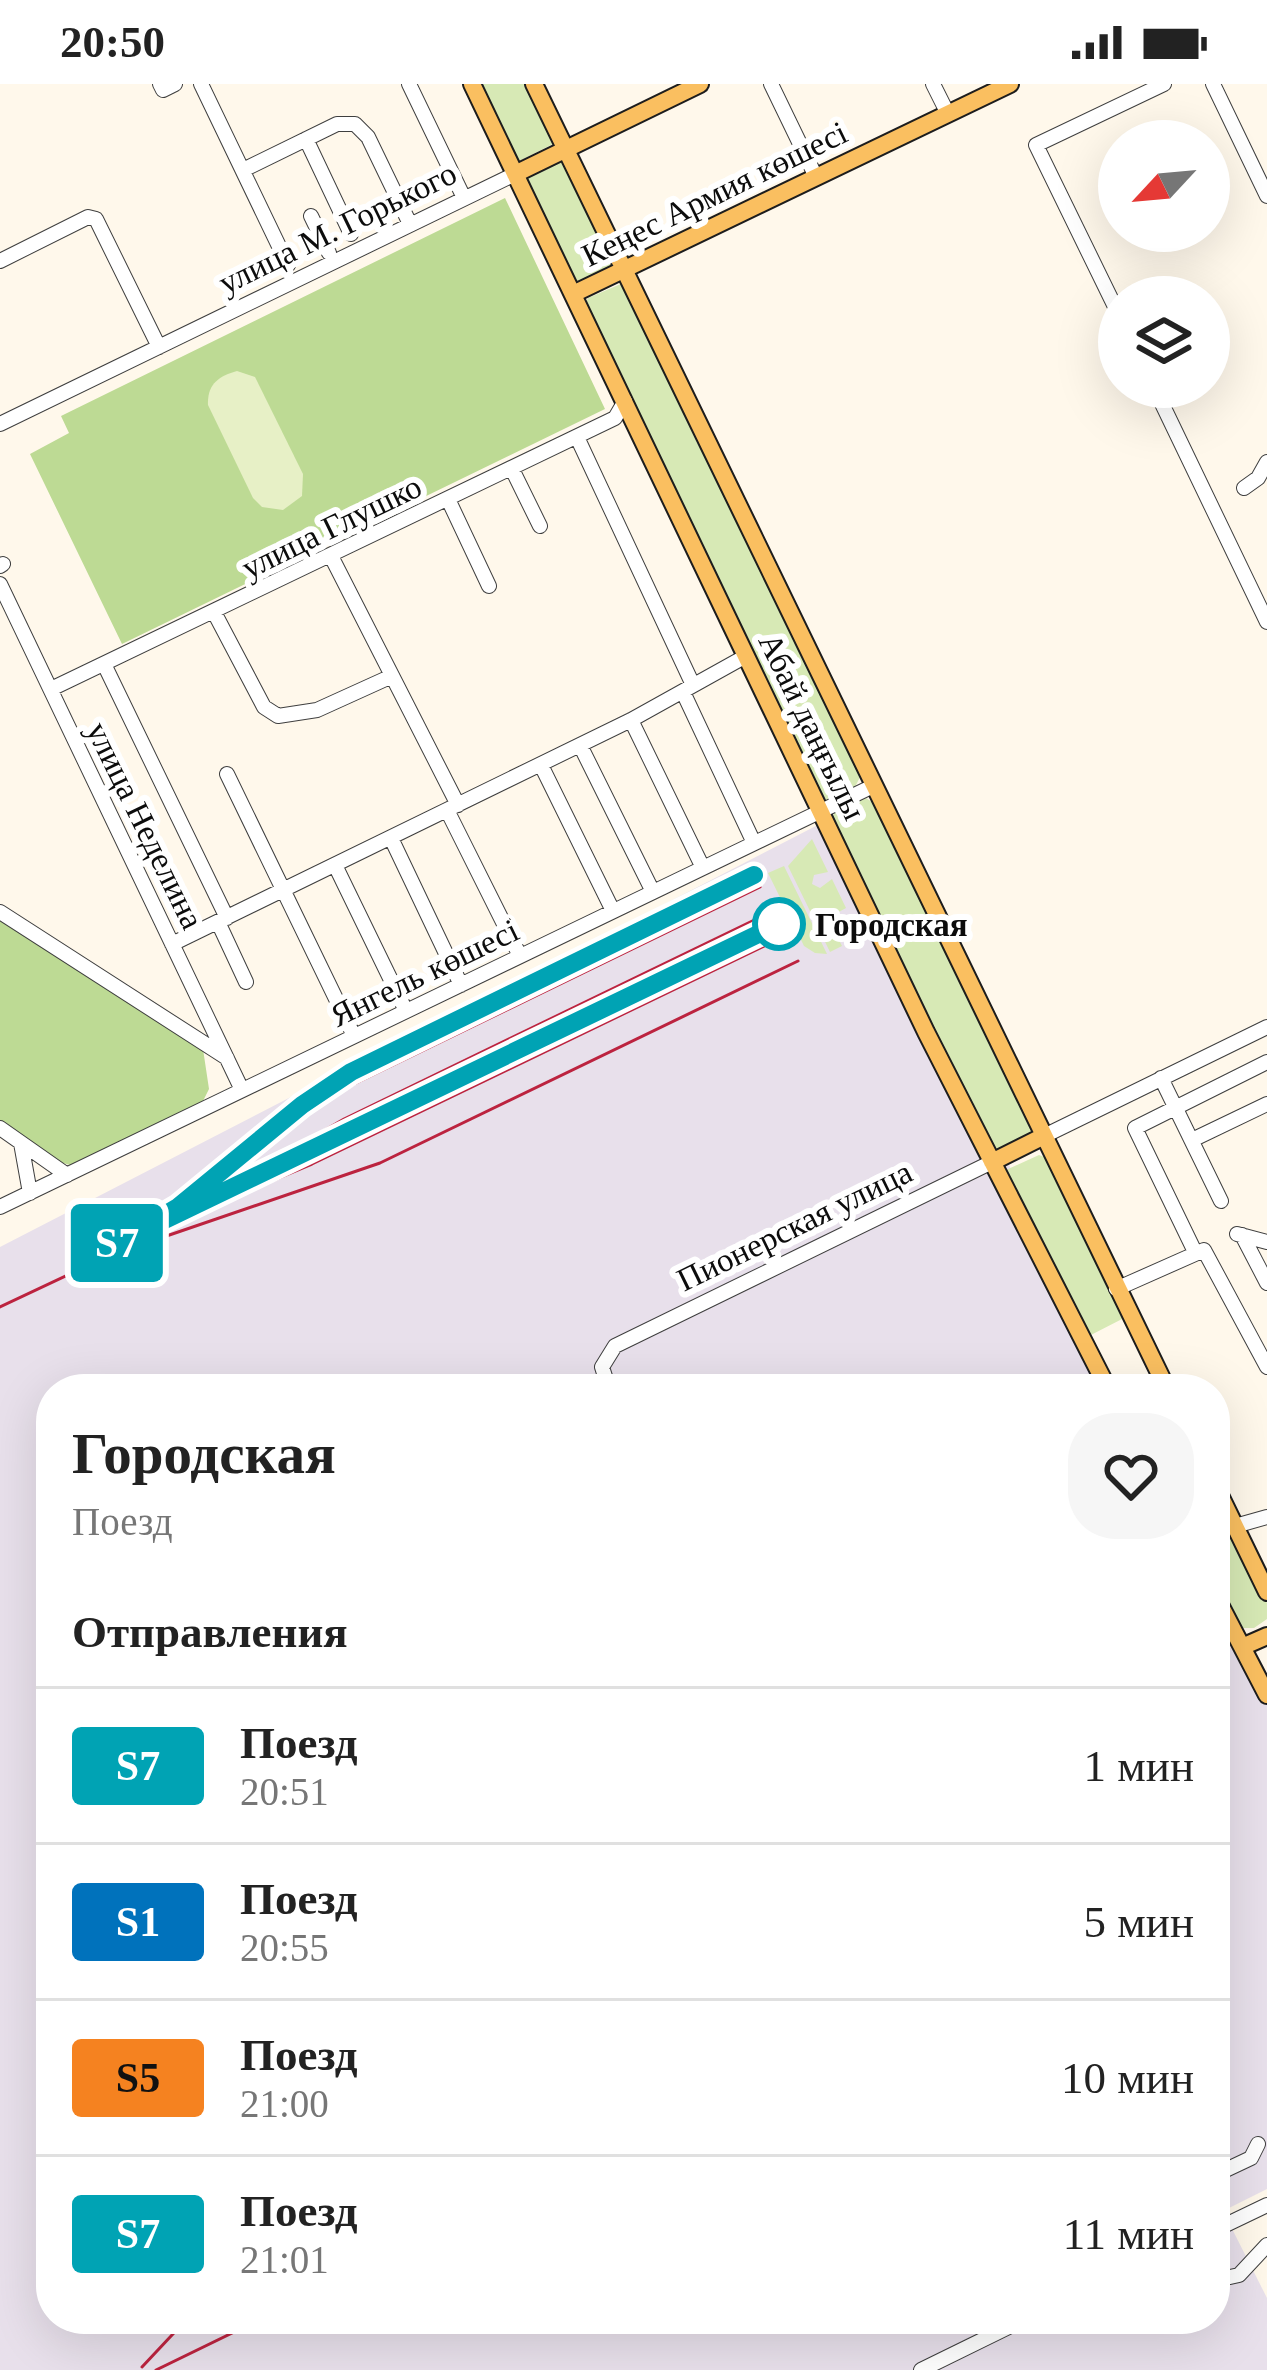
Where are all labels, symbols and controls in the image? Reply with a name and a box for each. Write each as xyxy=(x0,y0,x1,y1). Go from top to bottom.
text: 20:50 xyxy=(60,17,165,67)
street label: Кеңес Армия көшесі xyxy=(576,114,853,274)
north arrow xyxy=(1098,120,1230,252)
map controls xyxy=(1098,120,1230,408)
street label: улица М. Горького xyxy=(213,155,462,301)
button: layers xyxy=(1098,276,1230,408)
street label: улица Глушко xyxy=(236,468,427,586)
street label: Абай даңғылы xyxy=(751,627,873,826)
street label: улица Неделина xyxy=(79,716,211,935)
marker: Городская xyxy=(754,899,804,949)
place label: Городская xyxy=(815,907,968,943)
street label: Янгель көшесі xyxy=(325,912,524,1034)
street label: Пионерская улица xyxy=(671,1153,918,1298)
line badge: S7 xyxy=(63,1204,171,1282)
text: S7 xyxy=(95,1220,139,1266)
button: heart xyxy=(1068,1413,1194,1539)
text: Городская xyxy=(72,1422,336,1485)
text: Поезд xyxy=(72,1500,172,1543)
text: Отправления xyxy=(72,1607,348,1657)
text: Поезд xyxy=(240,1718,358,1768)
text: 1 мин xyxy=(1084,1741,1194,1791)
text: S7 xyxy=(116,1743,160,1789)
text: 20:51 xyxy=(240,1770,329,1813)
text: Поезд xyxy=(240,1874,358,1924)
text: 5 мин xyxy=(1084,1897,1194,1947)
text: S1 xyxy=(116,1899,160,1945)
text: 20:55 xyxy=(240,1926,329,1969)
text: Поезд xyxy=(240,2030,358,2080)
text: 10 мин xyxy=(1061,2053,1194,2103)
text: S5 xyxy=(116,2055,160,2101)
text: 21:00 xyxy=(240,2082,329,2125)
text: Поезд xyxy=(240,2186,358,2236)
text: 11 мин xyxy=(1063,2209,1194,2259)
text: S7 xyxy=(116,2211,160,2257)
text: 21:01 xyxy=(240,2238,329,2281)

